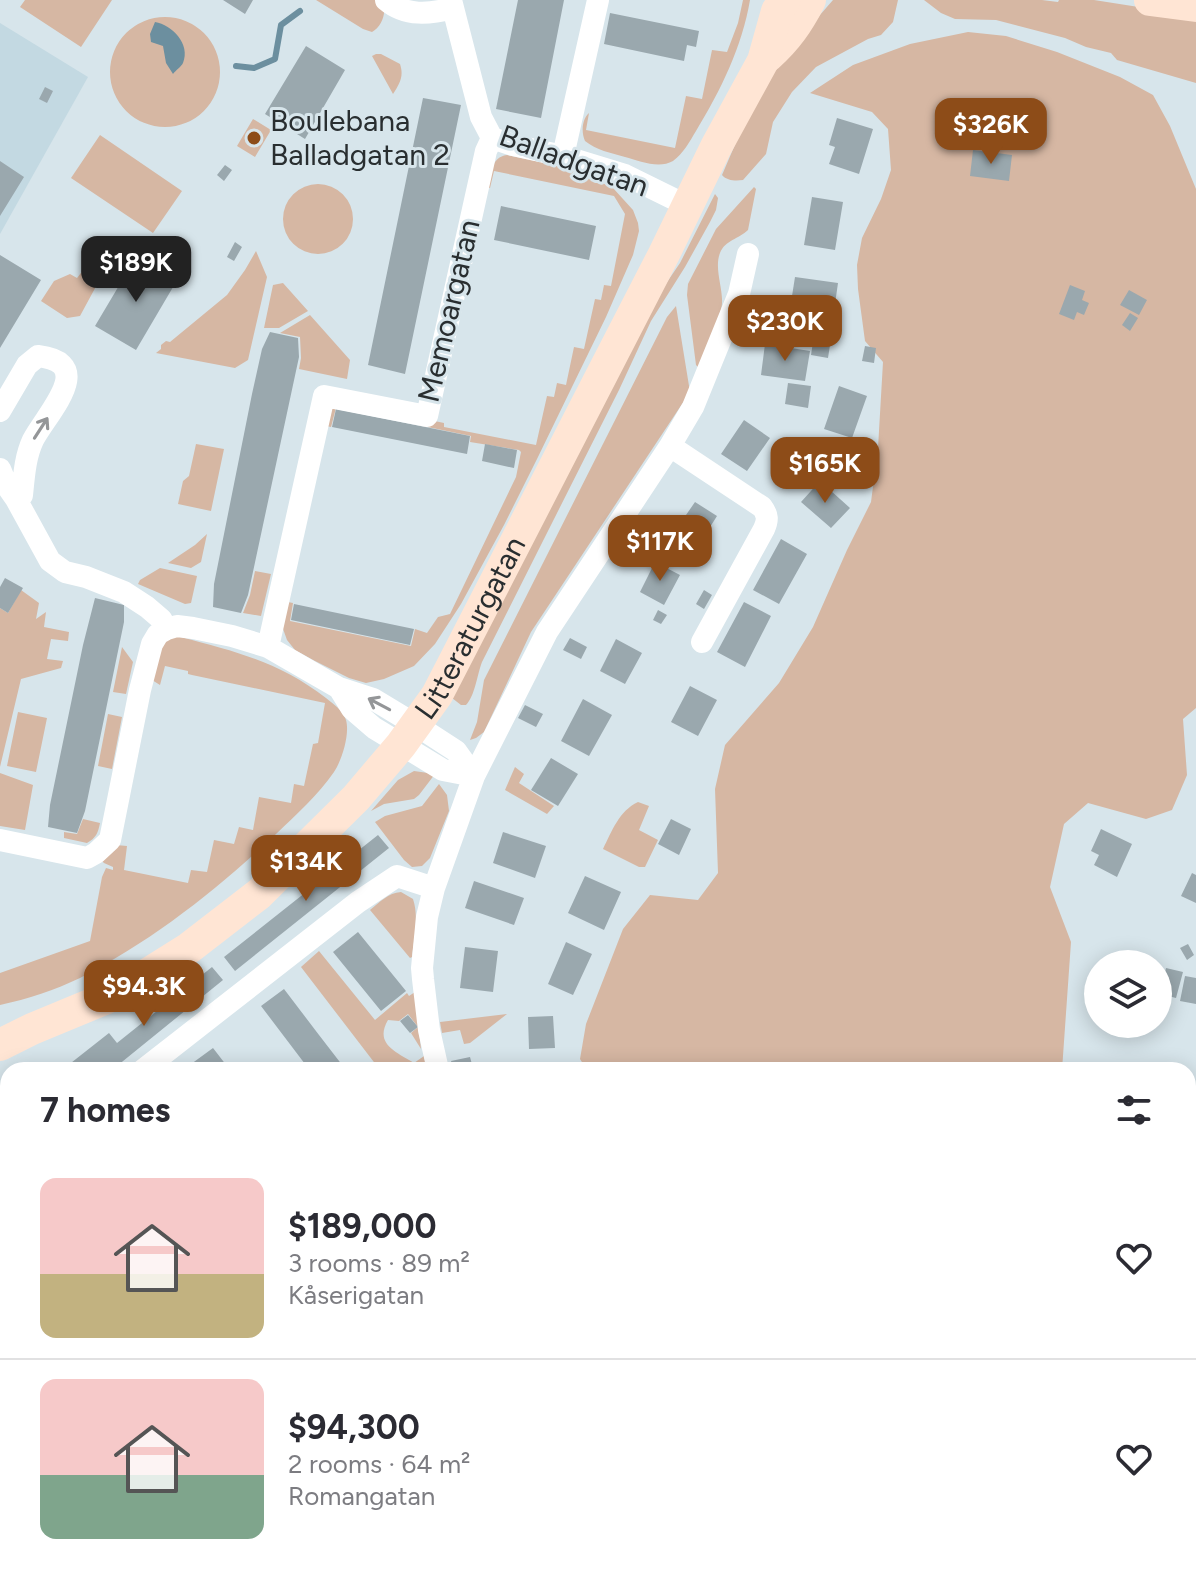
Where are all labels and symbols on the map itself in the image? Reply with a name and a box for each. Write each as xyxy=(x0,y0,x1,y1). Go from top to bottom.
pin: $326K xyxy=(935,98,1047,166)
place label: Boulebana Balladgatan 2 xyxy=(270,102,450,173)
street label: Balladgatan xyxy=(495,116,654,205)
marker: Boulebana Balladgatan 2 xyxy=(245,129,263,147)
street label: Memoargatan xyxy=(410,216,487,406)
pin: $189K xyxy=(80,236,192,304)
pin: $230K xyxy=(729,295,841,363)
one-way arrow xyxy=(33,417,50,439)
pin: $165K xyxy=(769,437,881,505)
pin: $117K xyxy=(604,515,716,583)
street label: Litteraturgatan xyxy=(406,530,533,726)
one-way arrow xyxy=(368,695,391,711)
pin: $134K xyxy=(250,835,362,903)
pin: $94.3K xyxy=(79,960,209,1028)

